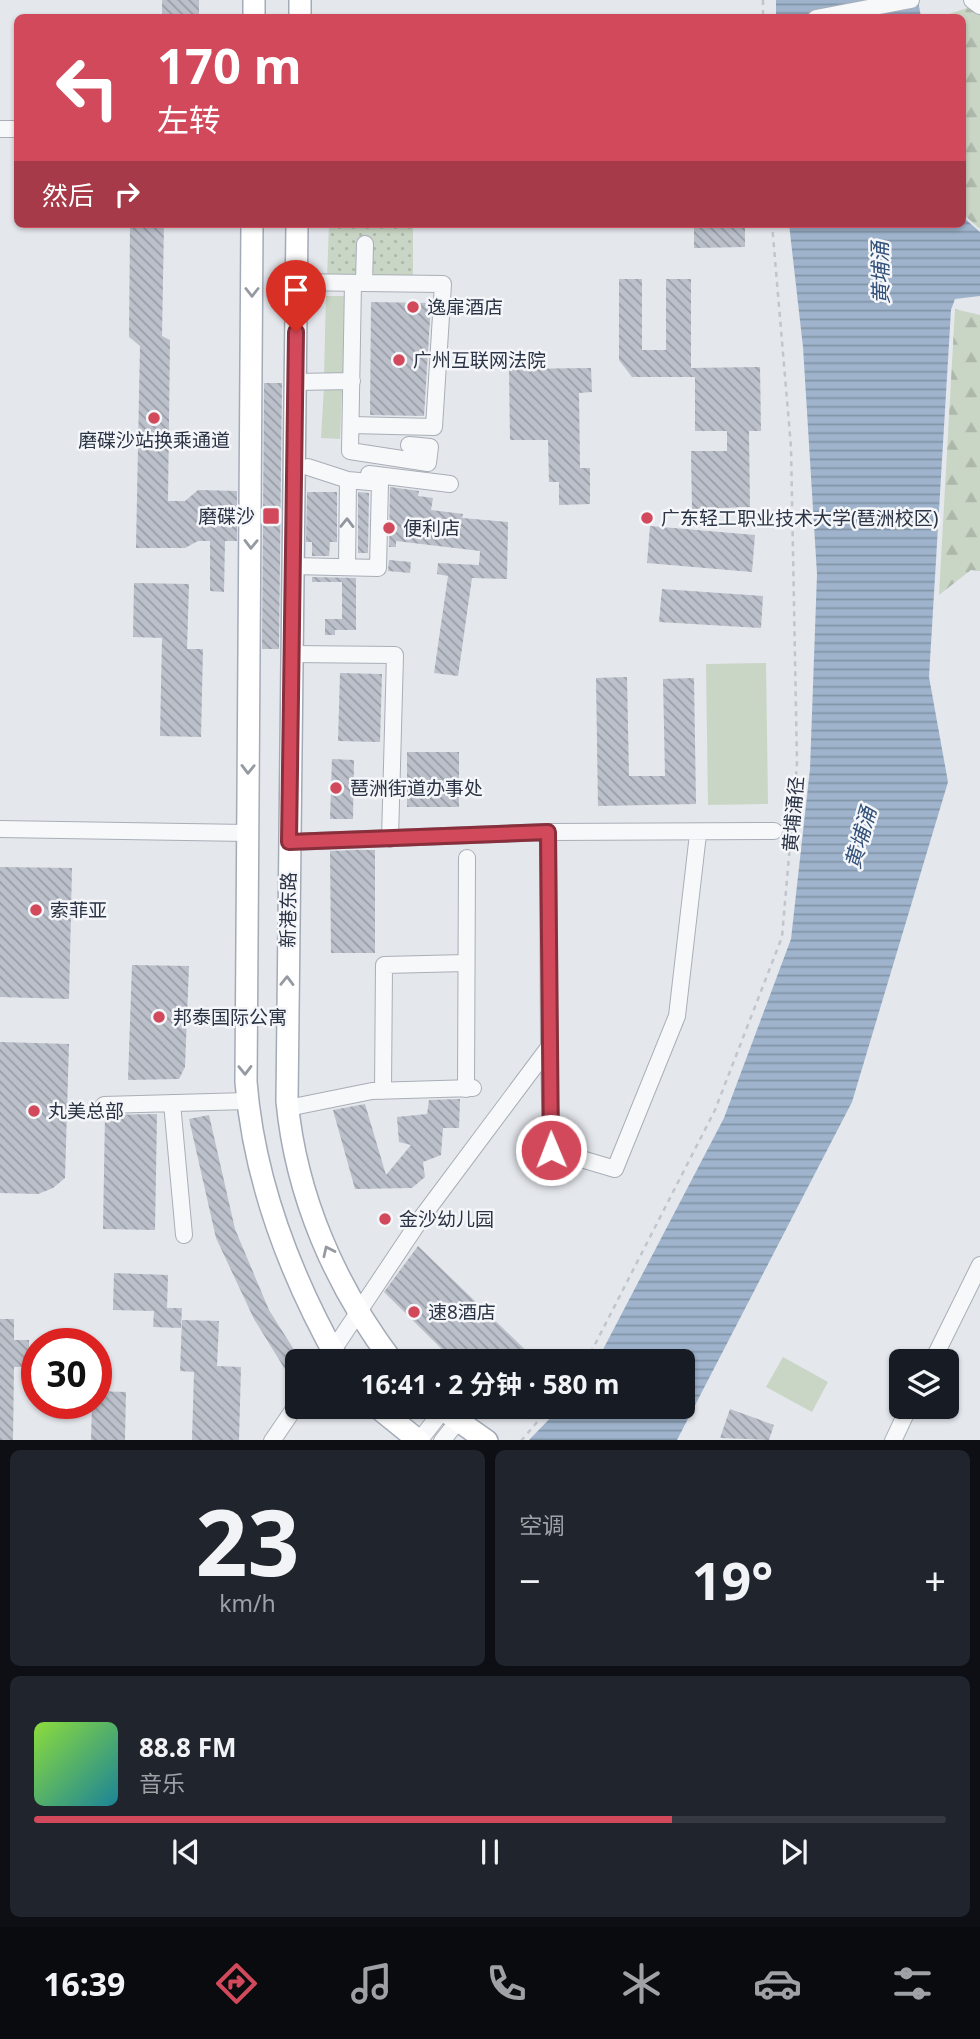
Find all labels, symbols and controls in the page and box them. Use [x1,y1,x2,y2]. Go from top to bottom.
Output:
text: 170 m [157,32,302,98]
icon: left [42,42,133,133]
text: 左转 [157,98,221,141]
icon: right [108,175,146,213]
text: 然后 [42,177,94,213]
water label: 黄埔涌 [865,239,895,305]
pin [266,260,326,332]
icon: arrive [277,271,315,309]
one-way arrow [244,287,260,298]
place label: 逸扉酒店 [427,294,503,320]
marker: 逸扉酒店 [405,299,421,315]
place label: 广州互联网法院 [413,347,546,373]
marker: 广州互联网法院 [391,352,407,368]
marker: 磨碟沙站换乘通道 [146,410,162,426]
place label: 磨碟沙站换乘通道 [78,427,230,453]
place label: 磨碟沙 [198,503,255,529]
place label: 广东轻工职业技术大学(琶洲校区) [661,505,938,531]
marker: 磨碟沙 [261,506,281,526]
marker: 广东轻工职业技术大学(琶洲校区) [639,510,655,526]
place label: 便利店 [403,515,460,541]
one-way arrow [340,518,355,529]
marker: 便利店 [381,520,397,536]
one-way arrow [243,539,259,550]
one-way arrow [240,764,256,775]
place label: 琶洲街道办事处 [350,775,483,801]
street label: 黄埔涌径 [777,775,809,853]
marker: 琶洲街道办事处 [328,780,344,796]
water label: 黄埔涌 [838,802,883,872]
street label: 新港东路 [274,872,302,948]
place label: 索菲亚 [50,897,107,923]
marker: 索菲亚 [28,902,44,918]
one-way arrow [279,976,295,986]
place label: 邦泰国际公寓 [173,1004,287,1030]
marker: 邦泰国际公寓 [151,1009,167,1025]
one-way arrow [238,1065,253,1076]
place label: 丸美总部 [48,1098,124,1124]
marker: 丸美总部 [26,1103,42,1119]
position arrow [514,1113,588,1187]
place label: 金沙幼儿园 [399,1206,494,1232]
marker: 金沙幼儿园 [377,1211,393,1227]
one-way arrow [322,1246,336,1259]
place label: 速8酒店 [428,1299,496,1325]
marker: 速8酒店 [406,1304,422,1320]
speed limit sign: 30 [21,1328,112,1419]
map controls [889,1349,959,1419]
button: layers [889,1349,959,1419]
text: 16:41 · 2 分钟 · 580 m [361,1366,619,1402]
text: 23 [195,1479,300,1603]
text: 空调 [519,1509,565,1541]
text: 19° [692,1544,773,1615]
text: − [519,1554,541,1606]
text: + [924,1554,946,1606]
text: km/h [219,1587,276,1619]
text: 88.8 FM [139,1729,236,1765]
text: 音乐 [139,1767,185,1799]
icon: previous [167,1833,205,1871]
icon: pause [471,1833,509,1871]
icon: next [775,1833,813,1871]
icon: directions [212,1959,261,2008]
icon: music [347,1959,396,2008]
icon: phone [482,1959,531,2008]
icon: climate [617,1959,666,2008]
icon: car [753,1959,802,2008]
icon: filters [888,1959,937,2008]
text: 16:39 [43,1962,125,2005]

